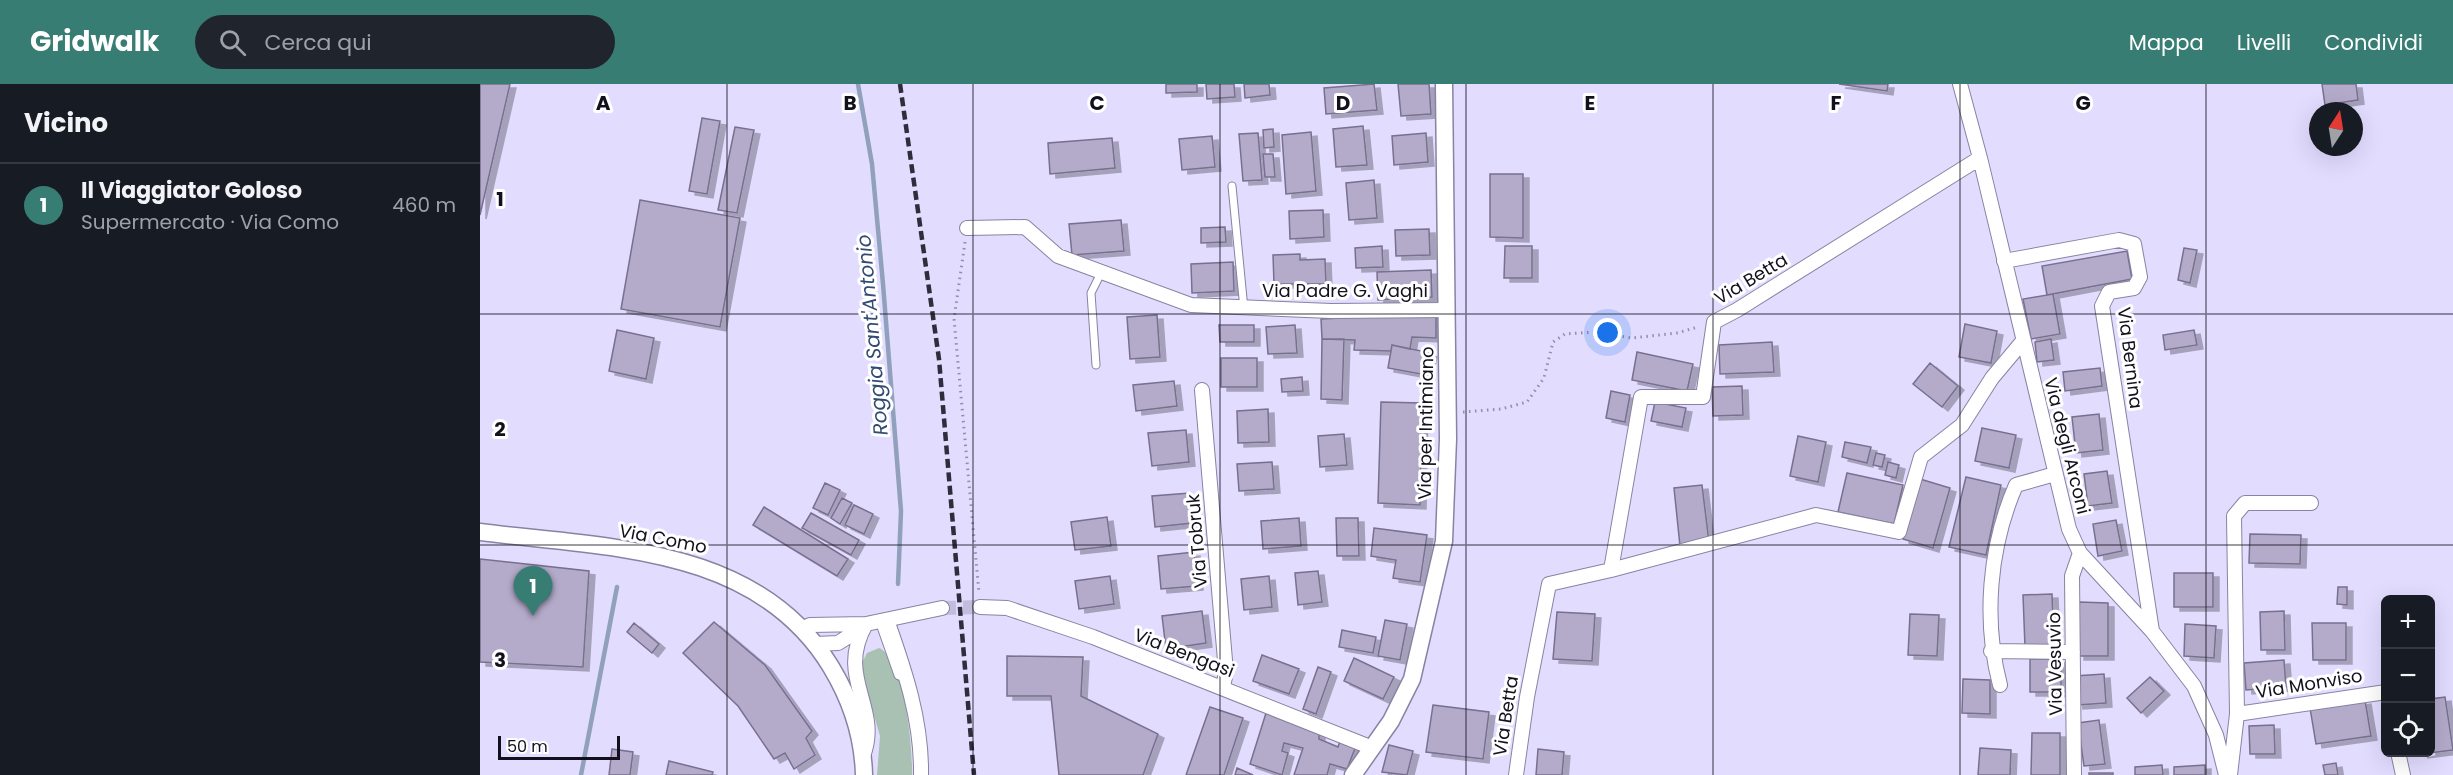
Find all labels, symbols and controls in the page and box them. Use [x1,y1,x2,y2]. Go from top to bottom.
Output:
search box [195,15,615,69]
text: Gridwalk [30,22,159,61]
icon: search [216,26,249,59]
text: Cerca qui [264,27,372,58]
text: Mappa [2129,28,2204,57]
text: Livelli [2237,28,2291,57]
text: Condividi [2324,28,2423,57]
text: A [596,89,611,117]
text: B [843,89,857,117]
text: C [1089,89,1105,117]
text: D [1336,89,1350,117]
text: E [1585,89,1595,117]
text: F [1831,89,1842,117]
text: G [2075,89,2091,117]
north arrow [2309,102,2363,156]
text: Vicino [24,105,108,141]
text: Il Viaggiator Goloso [81,175,302,206]
text: 1 [496,185,504,213]
text: 1 [40,191,47,219]
text: 460 m [392,191,456,219]
text: Supermercato · Via Como [81,208,339,236]
water label: Roggia Sant'Antonio [849,233,895,437]
street label: Via Betta [1710,247,1792,310]
street label: Via Padre G. Vaghi [1262,278,1428,303]
street label: Via Bernina [2112,306,2149,410]
your location [1593,318,1622,347]
street label: Via per Intimiano [1412,346,1439,500]
street label: Via degli Arconi [2038,375,2097,517]
text: 2 [494,415,506,443]
street label: Via Tobruk [1180,492,1213,589]
street label: Via Como [617,518,709,559]
pin: 1 [514,566,552,616]
map controls [2381,595,2435,757]
button: + [2381,595,2435,649]
street label: Via Vesuvio [2041,612,2068,716]
street label: Via Bengasi [1130,622,1238,683]
text: 3 [494,646,506,674]
button: − [2381,649,2435,703]
street label: Via Monviso [2254,663,2364,704]
street label: Via Betta [1487,674,1524,758]
button: locate [2381,703,2435,757]
scale bar [498,733,620,760]
text: 50 m [507,735,548,758]

